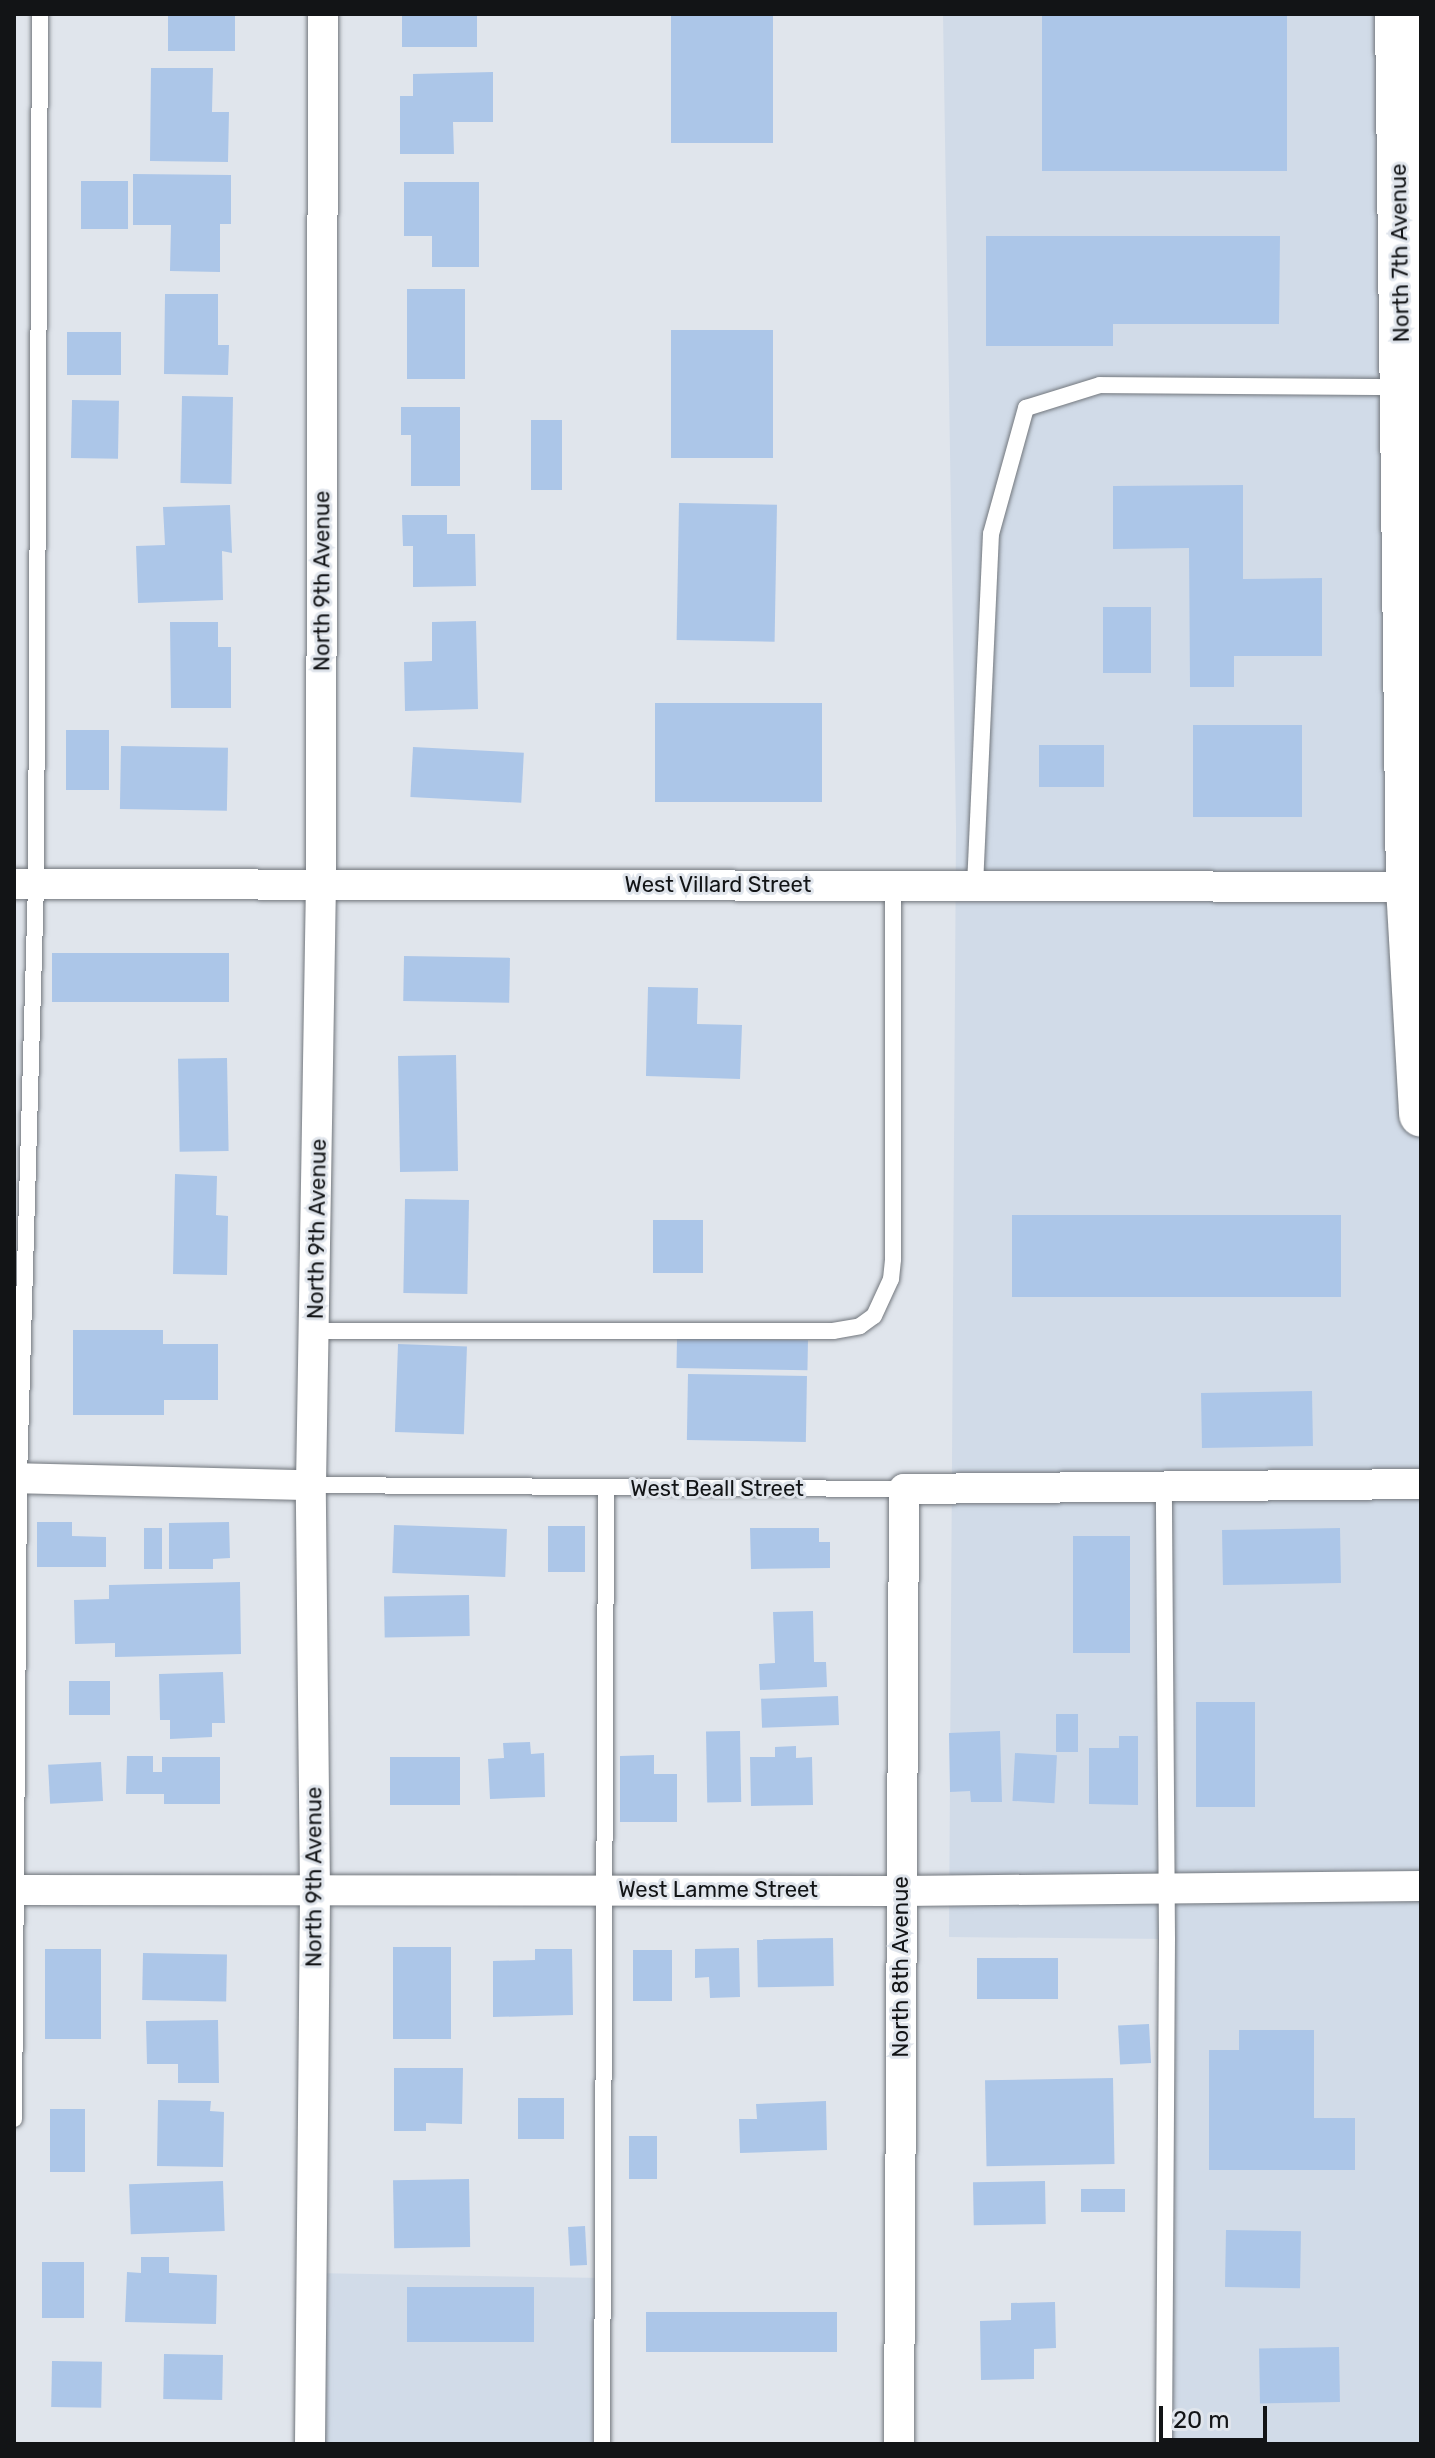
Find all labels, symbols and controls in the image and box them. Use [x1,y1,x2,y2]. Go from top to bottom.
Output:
street label: North 7th Avenue [1385,163,1415,343]
street label: North 9th Avenue [309,490,335,672]
street label: West Villard Street [624,872,812,898]
street label: North 9th Avenue [302,1138,332,1320]
street label: West Beall Street [630,1476,804,1502]
street label: North 9th Avenue [301,1786,327,1968]
street label: North 8th Avenue [888,1876,914,2058]
street label: West Lamme Street [618,1877,818,1903]
scale bar [1163,2390,1271,2440]
text: 20 m [1173,2406,1230,2434]

